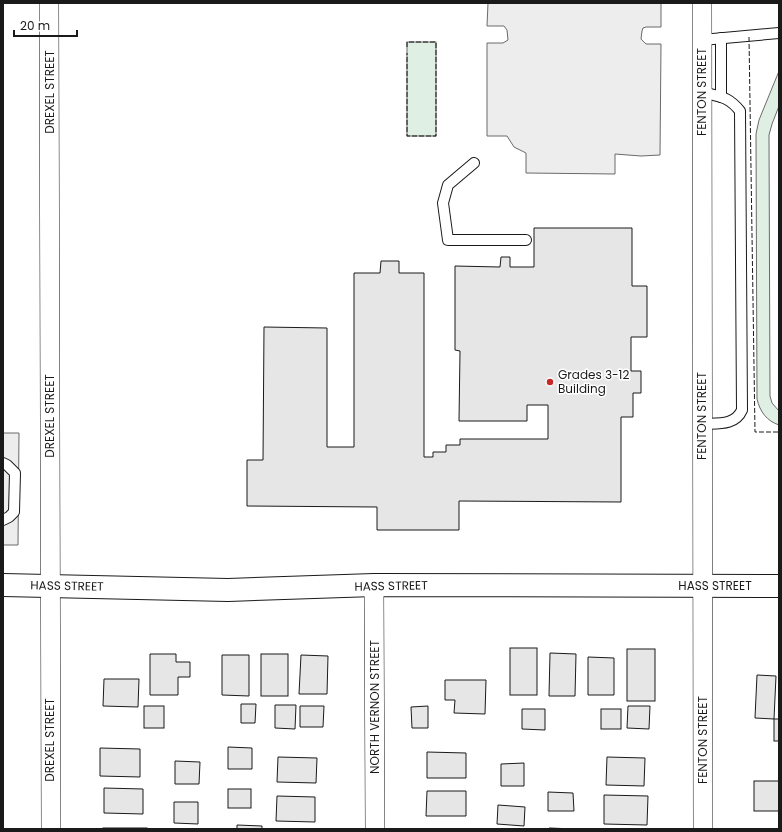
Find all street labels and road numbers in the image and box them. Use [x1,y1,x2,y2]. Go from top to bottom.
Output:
street label: FENTON STREET [693,48,710,136]
street label: DREXEL STREET [41,50,58,134]
street label: FENTON STREET [693,372,710,460]
street label: DREXEL STREET [41,374,58,458]
street label: HASS STREET [30,576,104,595]
street label: HASS STREET [354,576,428,595]
street label: HASS STREET [678,577,752,594]
street label: NORTH VERNON STREET [366,640,383,774]
street label: FENTON STREET [694,696,711,784]
street label: DREXEL STREET [41,698,58,782]

